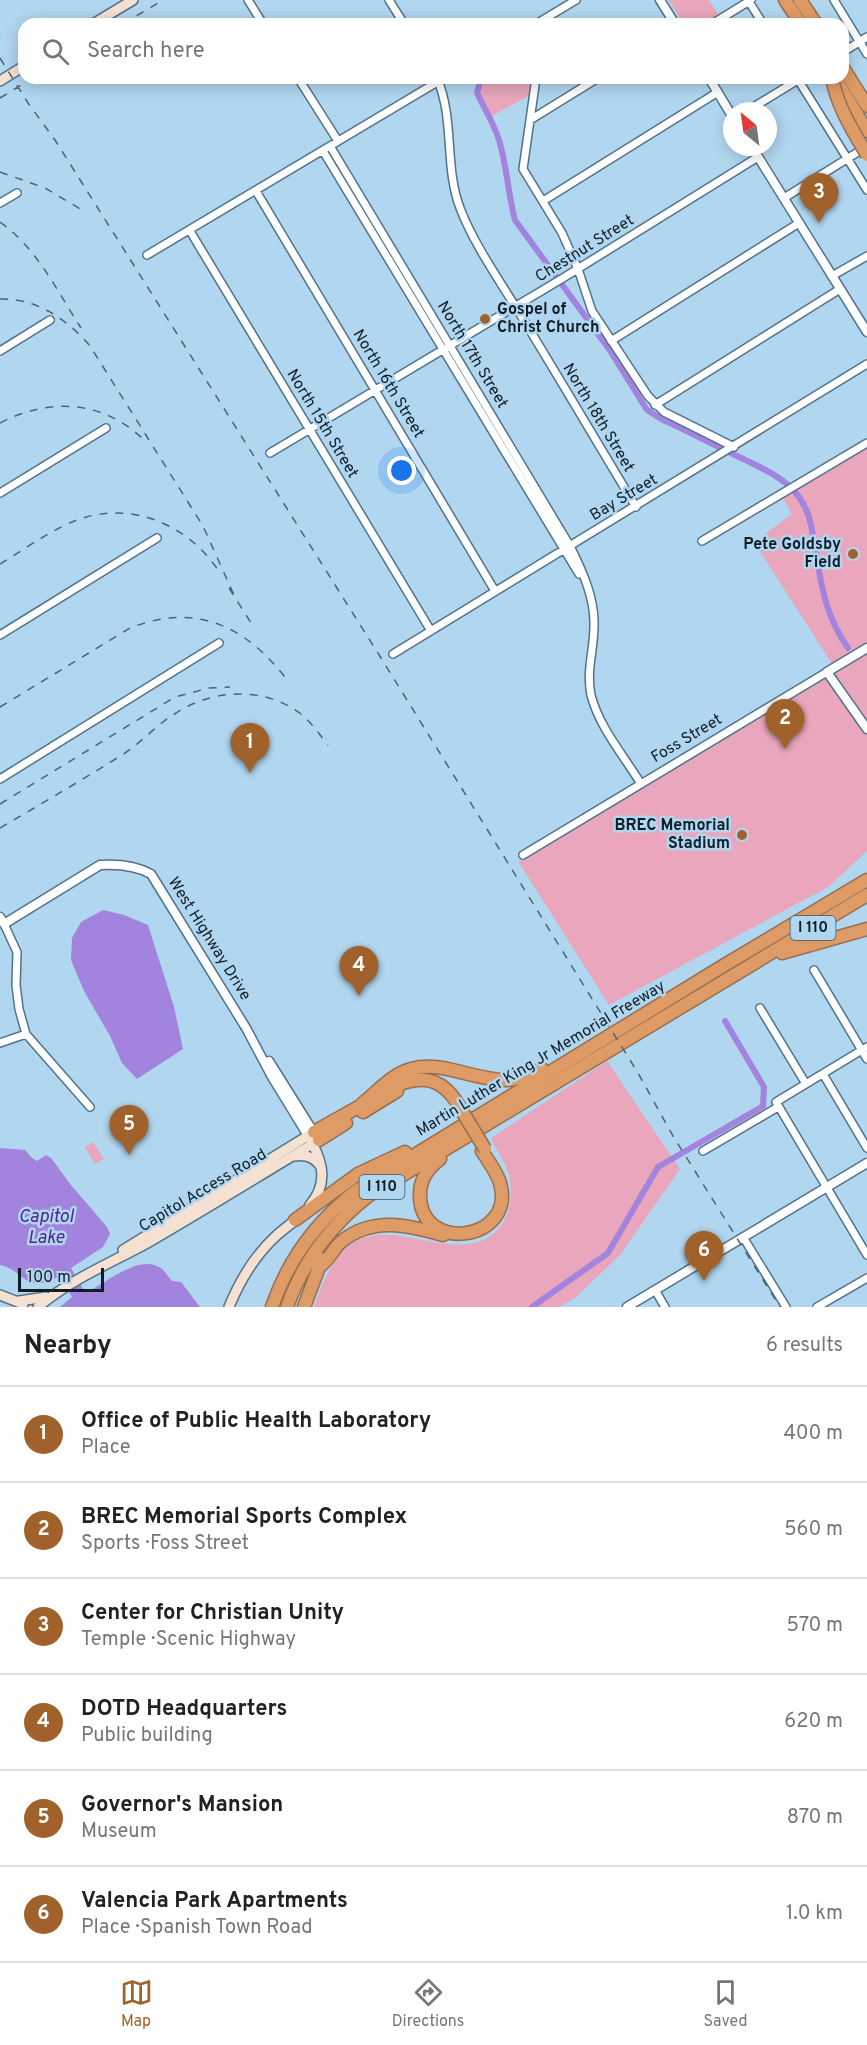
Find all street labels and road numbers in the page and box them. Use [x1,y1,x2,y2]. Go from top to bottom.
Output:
street label: Chestnut Street [532,211,638,287]
street label: North 17th Street [432,298,512,412]
street label: North 16th Street [348,326,428,442]
street label: North 18th Street [558,360,638,476]
street label: North 15th Street [282,366,362,482]
street label: Bay Street [587,470,661,526]
street label: Foss Street [648,710,726,768]
street label: West Highway Drive [163,874,255,1004]
road number: I 110 [790,916,836,940]
street label: Martin Luther King Jr Memorial Freeway [413,977,669,1141]
street label: Capitol Access Road [136,1145,270,1237]
road number: I 110 [360,1175,404,1199]

